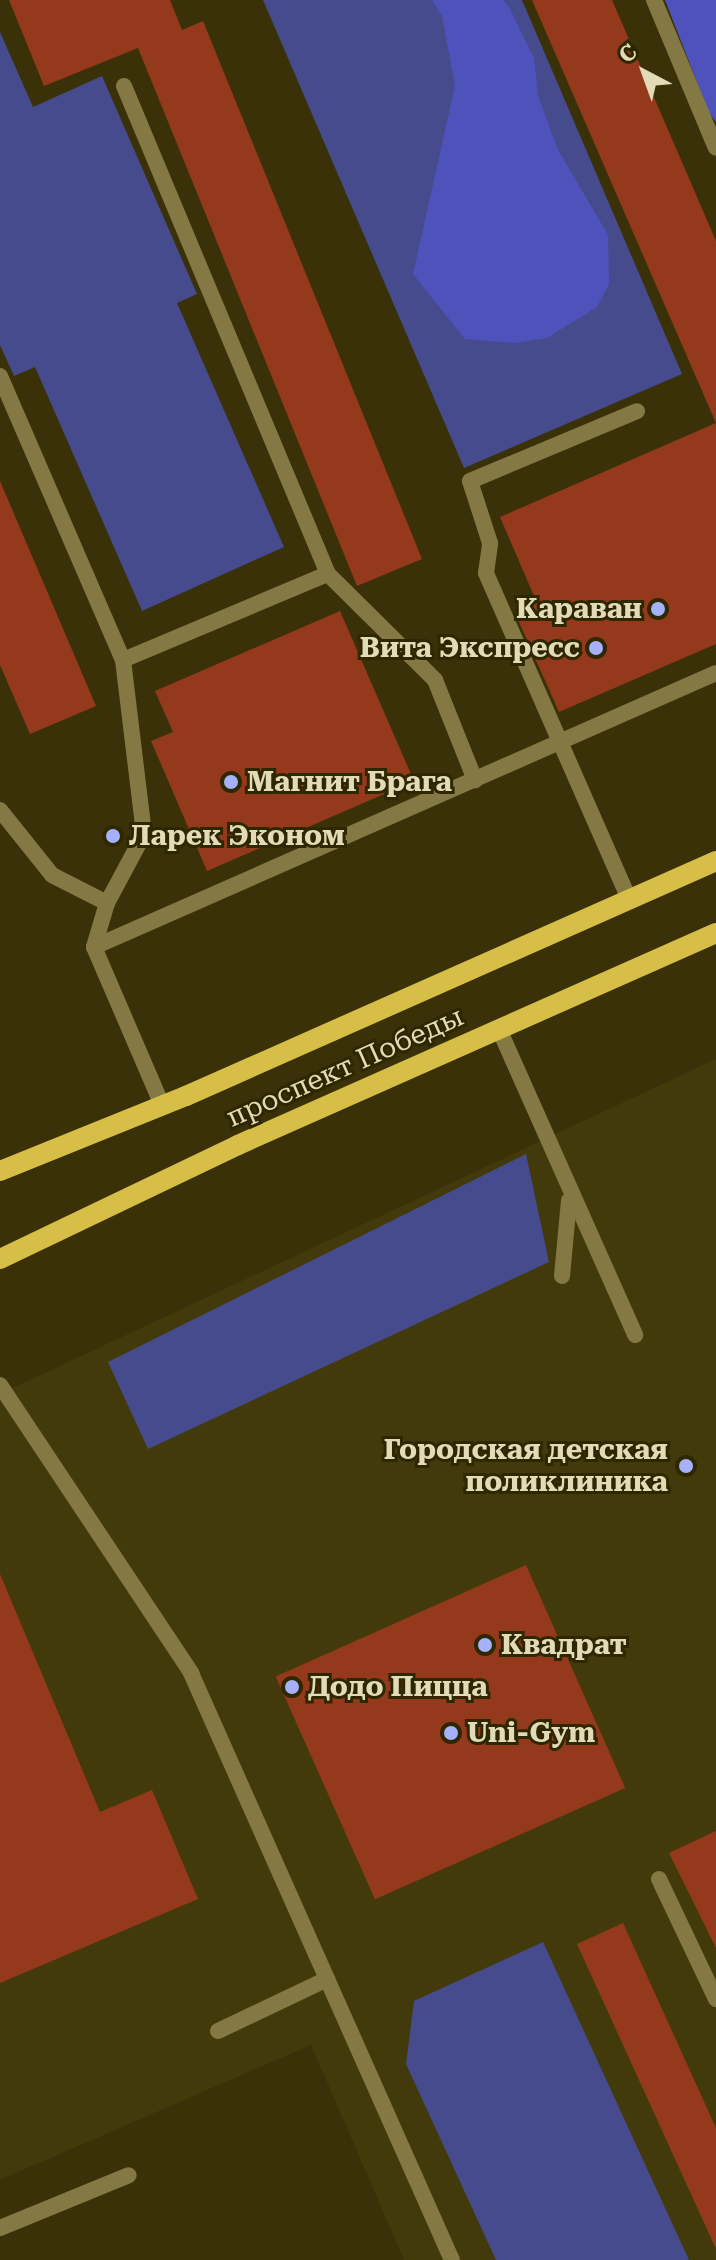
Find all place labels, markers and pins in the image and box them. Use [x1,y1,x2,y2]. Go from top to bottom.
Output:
place label: Караван [516,592,642,626]
marker: Караван [649,600,667,618]
place label: Вита Экспресс [360,631,580,665]
marker: Вита Экспресс [587,639,605,657]
place label: Магнит Брага [247,765,452,799]
marker: Магнит Брага [222,773,240,791]
place label: Ларек Эконом [129,819,345,853]
marker: Ларек Эконом [104,827,122,845]
place label: Городская детская поликлиника [384,1433,668,1499]
marker: Городская детская поликлиника [675,1455,697,1477]
place label: Квадрат [501,1628,627,1662]
marker: Квадрат [476,1636,494,1654]
place label: Додо Пицца [308,1670,488,1704]
marker: Додо Пицца [283,1678,301,1696]
place label: Uni-Gym [467,1716,595,1750]
marker: Uni-Gym [442,1724,460,1742]

